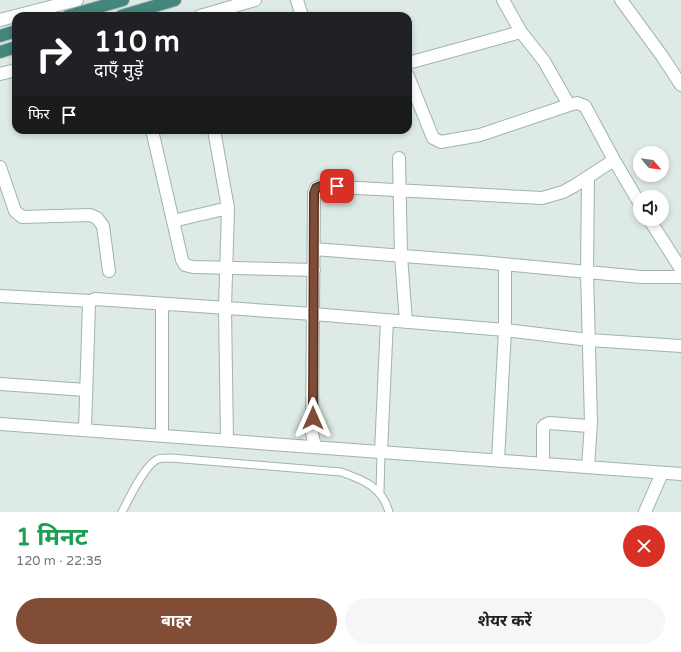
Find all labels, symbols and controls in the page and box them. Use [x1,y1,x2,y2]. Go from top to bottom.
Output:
text: 110 m [94,25,180,59]
icon: right [28,28,80,80]
text: दाएँ मुड़ें [94,59,143,81]
icon: arrive [58,104,80,126]
text: फिर [28,105,50,123]
north arrow [633,146,669,182]
map controls [633,146,669,226]
pin [320,169,354,203]
icon: arrive [326,175,348,197]
button: sound [633,190,669,226]
position arrow [292,397,334,439]
text: 1 मिनट [16,523,88,552]
button: close [623,525,665,567]
text: 120 m · 22:35 [16,553,102,569]
button: बाहर [16,598,337,644]
button: शेयर करें [345,598,665,644]

